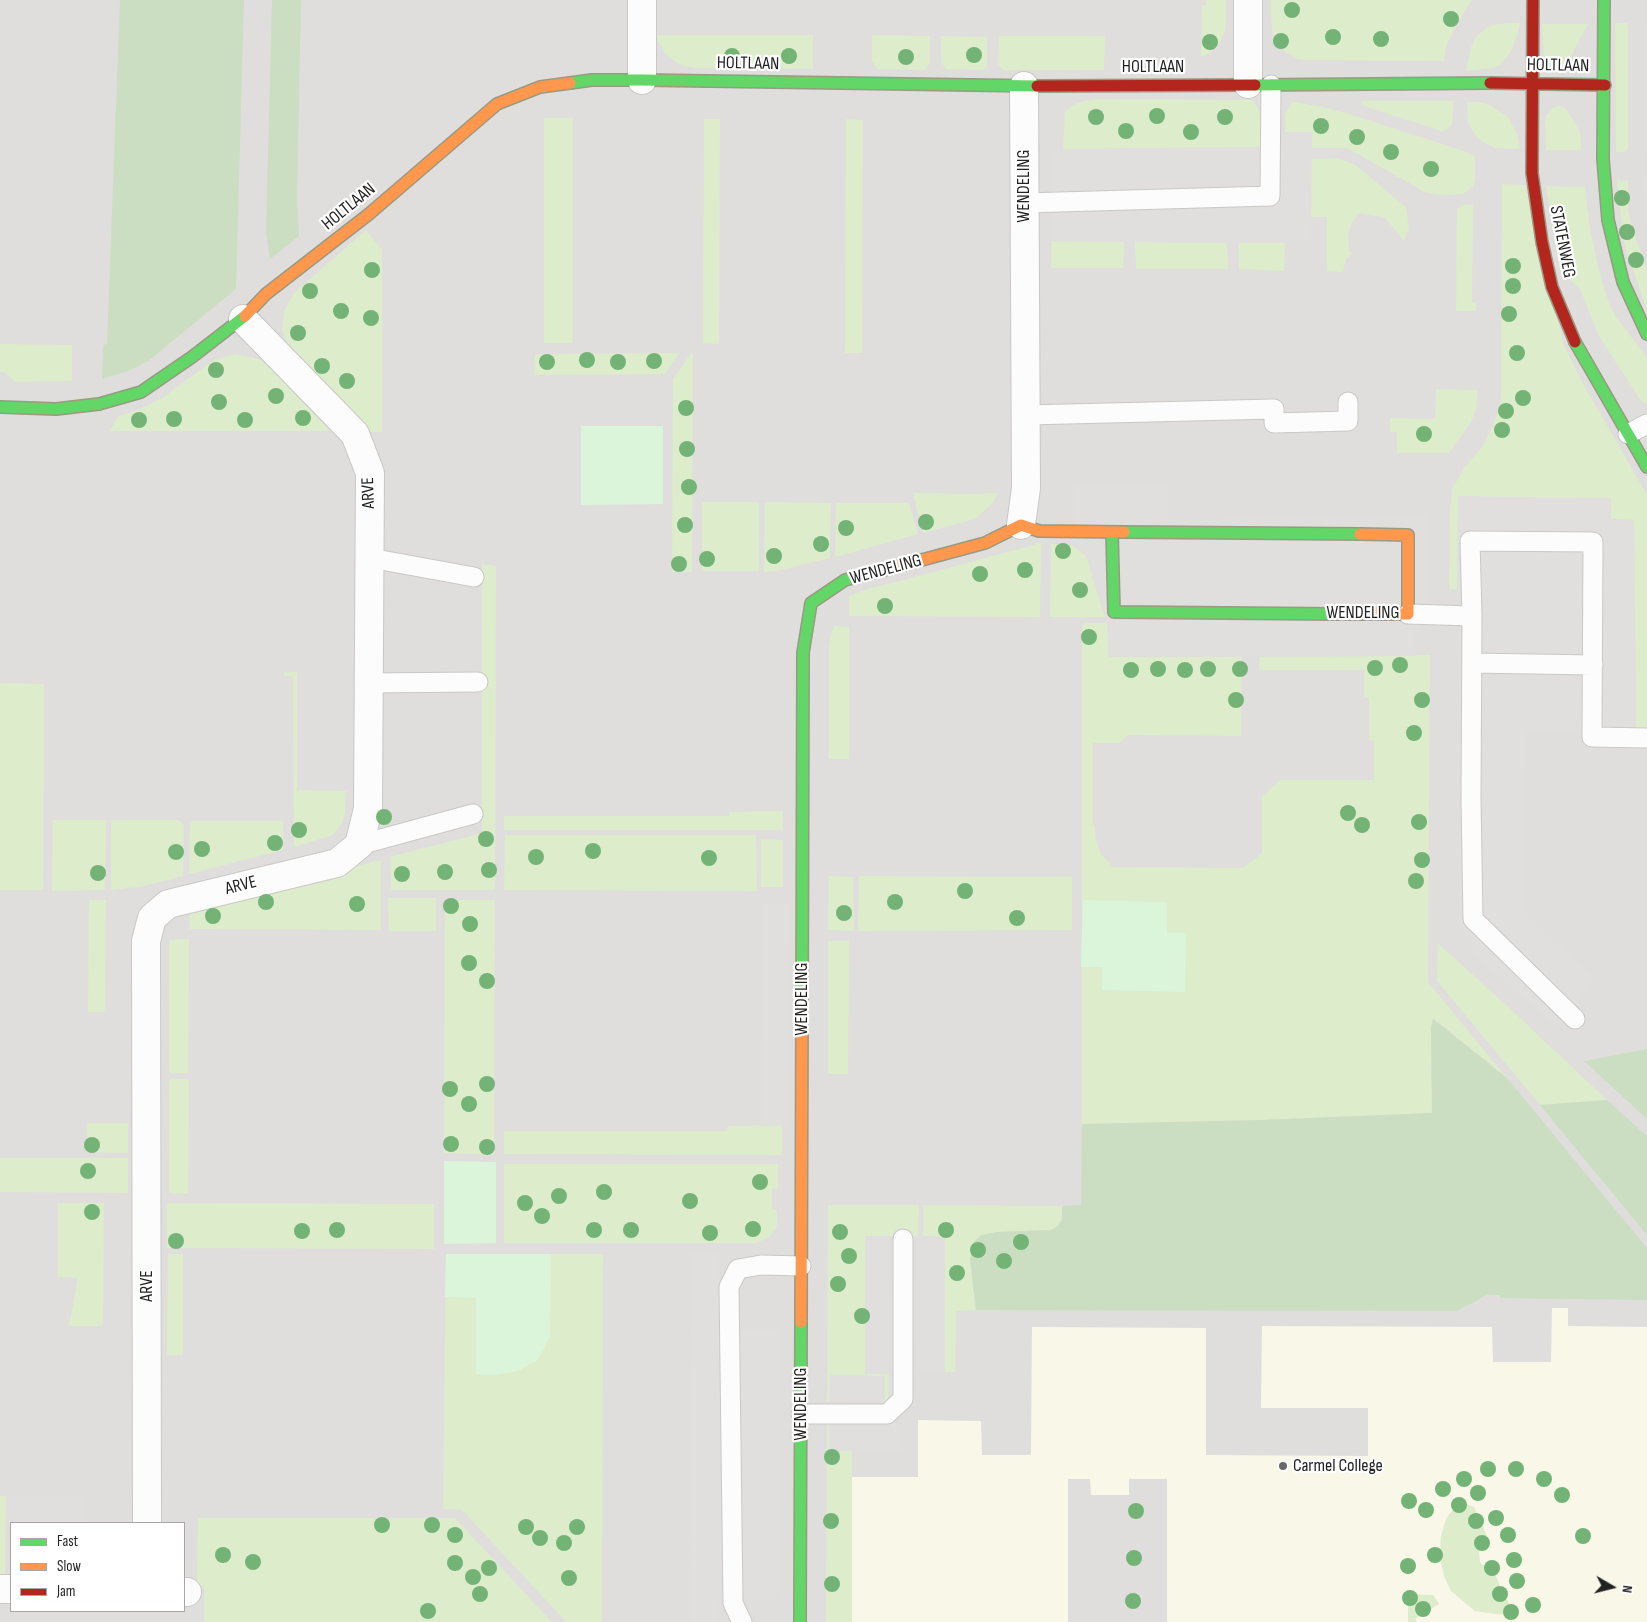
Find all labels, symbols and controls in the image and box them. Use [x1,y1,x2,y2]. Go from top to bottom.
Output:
street label: HOLTLAAN [717,53,779,75]
street label: HOLTLAAN [1527,55,1589,77]
street label: HOLTLAAN [1122,56,1184,78]
street label: WENDELING [1013,149,1035,223]
street label: HOLTLAAN [318,179,380,235]
street label: STATENWEG [1544,204,1580,280]
street label: ARVE [358,477,380,509]
street label: WENDELING [848,550,924,590]
street label: WENDELING [1326,602,1400,624]
street label: ARVE [223,872,259,900]
street label: WENDELING [791,962,813,1036]
street label: ARVE [136,1270,158,1302]
street label: WENDELING [790,1367,812,1441]
place label: Carmel College [1293,1455,1383,1477]
marker: Carmel College [1277,1460,1289,1472]
legend [10,1522,185,1612]
text: Fast [57,1532,78,1551]
text: Slow [57,1557,81,1576]
north arrow [1587,1562,1637,1612]
text: Jam [57,1582,75,1601]
text: N [1618,1584,1636,1594]

